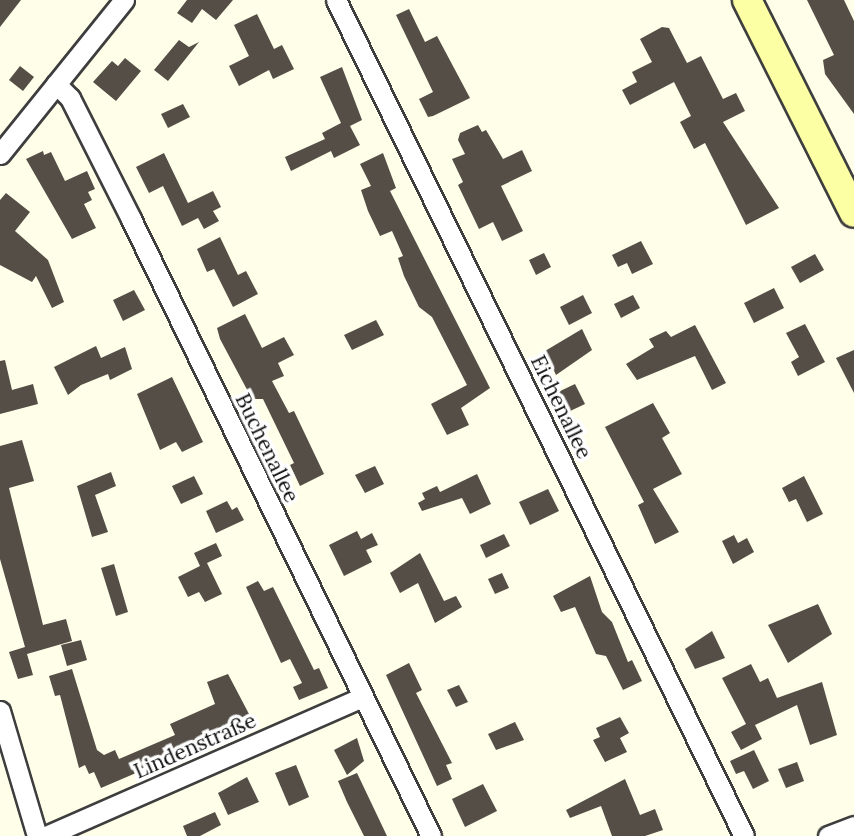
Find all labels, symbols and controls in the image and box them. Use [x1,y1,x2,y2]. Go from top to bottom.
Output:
street label: Eichenallee [525,351,597,463]
street label: Buchenallee [230,389,304,507]
street label: Lindenstraße [130,708,260,784]

